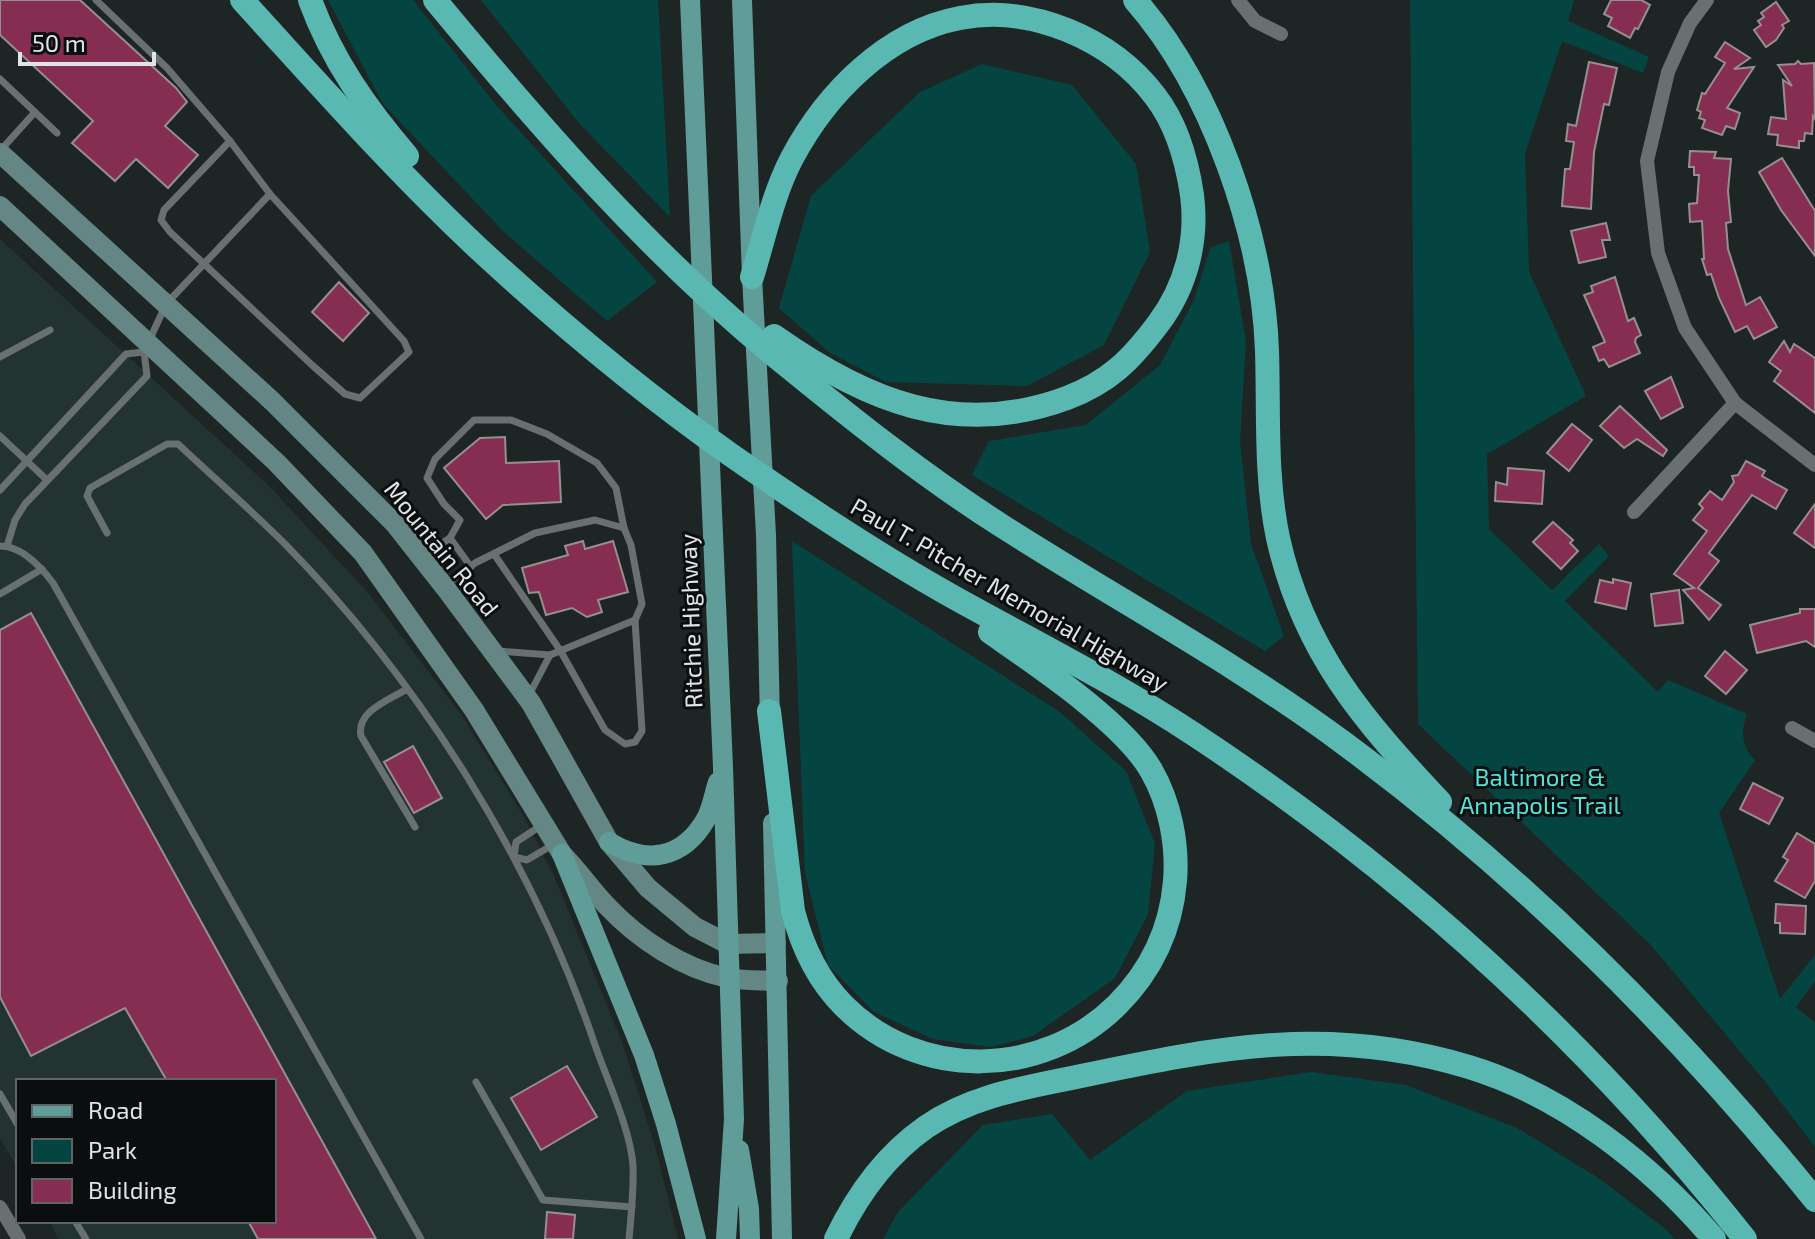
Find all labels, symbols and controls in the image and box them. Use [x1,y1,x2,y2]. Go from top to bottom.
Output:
scale bar [20,16,154,66]
text: 50 m [32,28,86,57]
street label: Mountain Road [379,475,505,621]
street label: Paul T. Pitcher Memorial Highway [846,491,1174,697]
street label: Ritchie Highway [672,533,708,709]
park label: Baltimore & Annapolis Trail [1459,762,1621,819]
legend [16,1079,276,1223]
text: Road [88,1095,143,1124]
text: Park [88,1135,137,1164]
text: Building [88,1175,177,1204]

